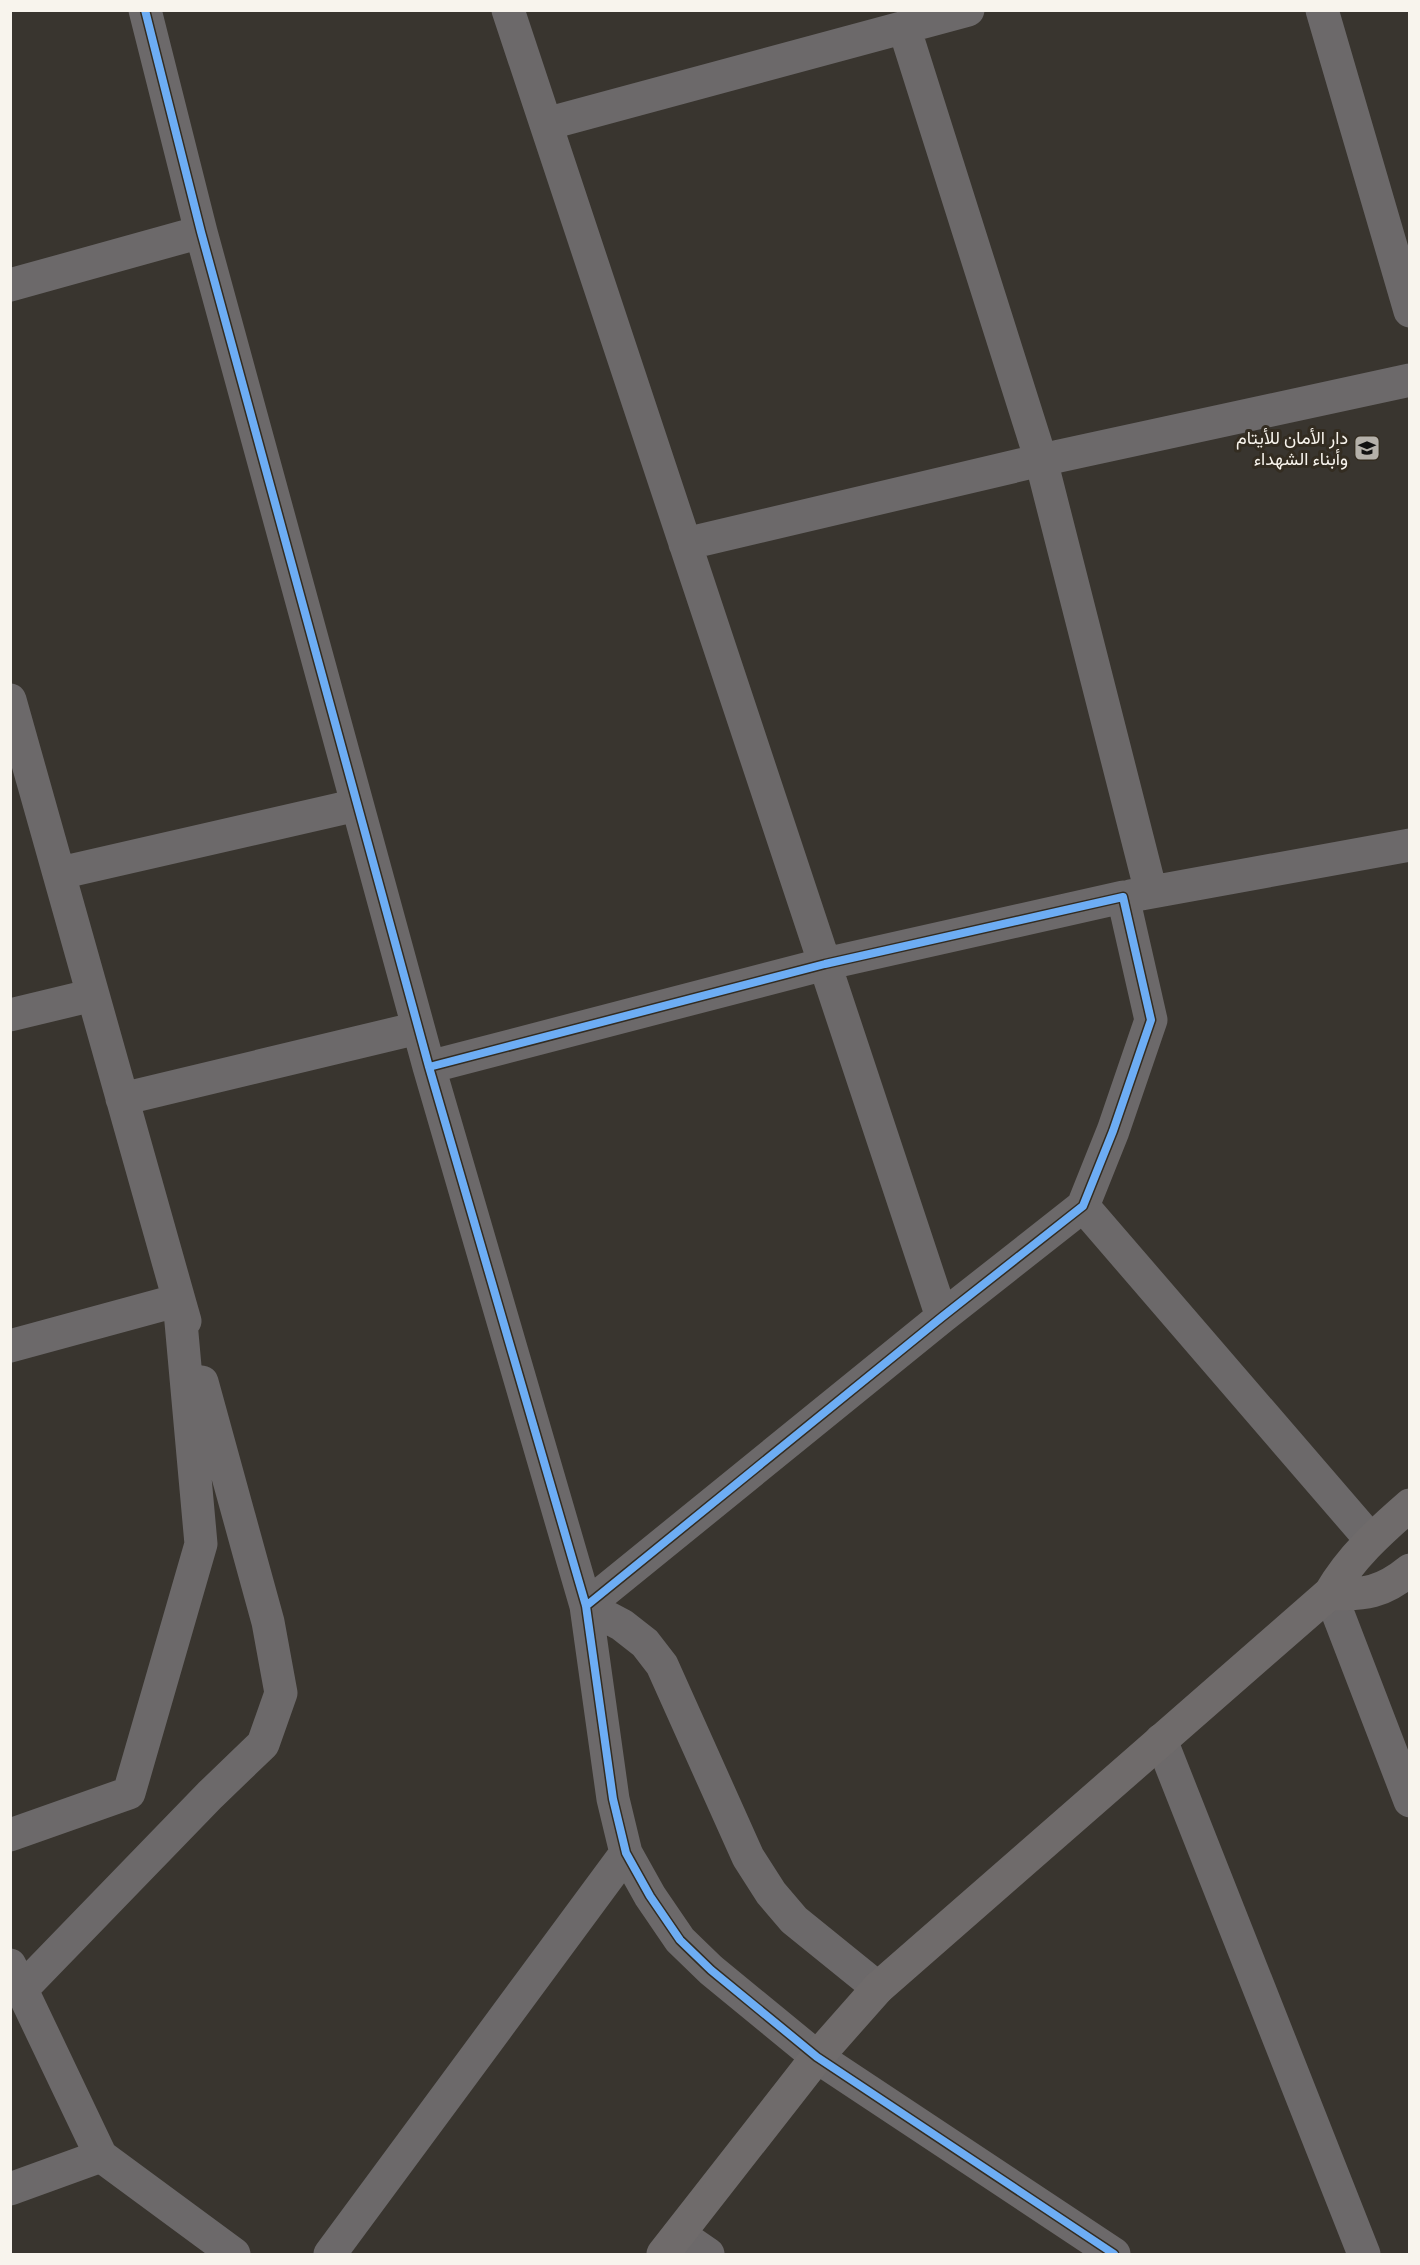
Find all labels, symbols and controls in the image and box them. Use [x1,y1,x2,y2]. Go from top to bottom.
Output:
place label: دار الأمان للأيتام وأبناء الشهداء [1236,427,1348,470]
school or university icon: دار الأمان للأيتام وأبناء الشهداء [1352,433,1382,463]

